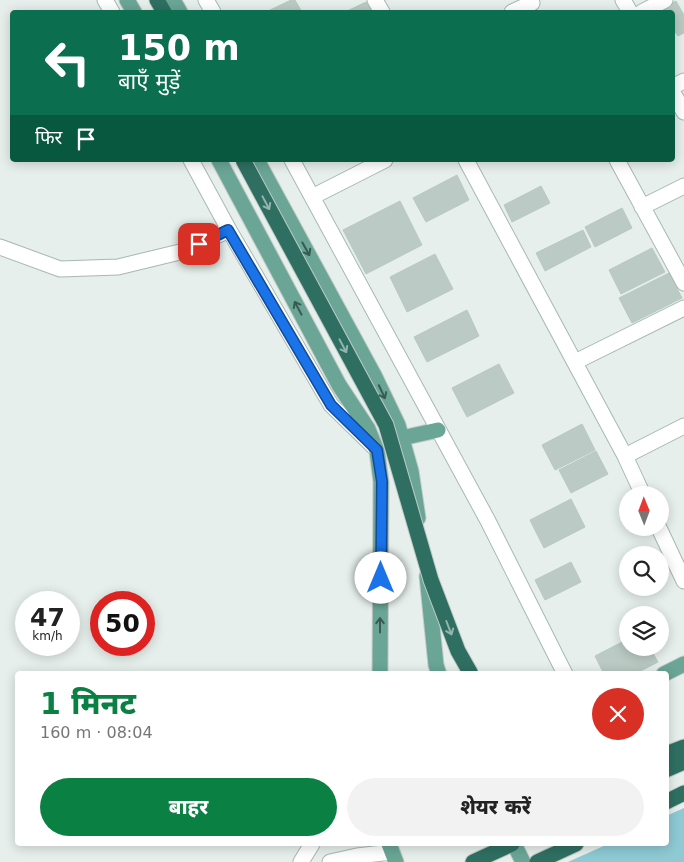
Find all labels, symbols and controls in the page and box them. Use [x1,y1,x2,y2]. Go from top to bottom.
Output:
text: 150 m [118,28,240,68]
icon: left [35,30,100,95]
text: बाएँ मुड़ें [118,69,180,94]
icon: arrive [72,125,100,153]
text: फिर [35,126,62,148]
one-way arrow [262,195,271,210]
pin [178,223,220,265]
icon: arrive [185,230,213,258]
one-way arrow [301,241,311,256]
one-way arrow [293,302,303,316]
one-way arrow [339,338,348,353]
one-way arrow [378,384,388,399]
north arrow [619,486,669,536]
map controls [619,486,669,656]
button: search [619,546,669,596]
position arrow [354,551,406,603]
speed limit sign: 50 [90,591,155,656]
text: 47 [30,603,65,632]
button: layers [619,606,669,656]
one-way arrow [375,617,385,634]
one-way arrow [445,620,454,635]
text: km/h [32,629,63,643]
text: 1 मिनट [40,686,136,721]
button: close [592,688,644,740]
text: 160 m · 08:04 [40,723,153,742]
button: बाहर [40,778,337,836]
button: शेयर करें [347,778,644,836]

